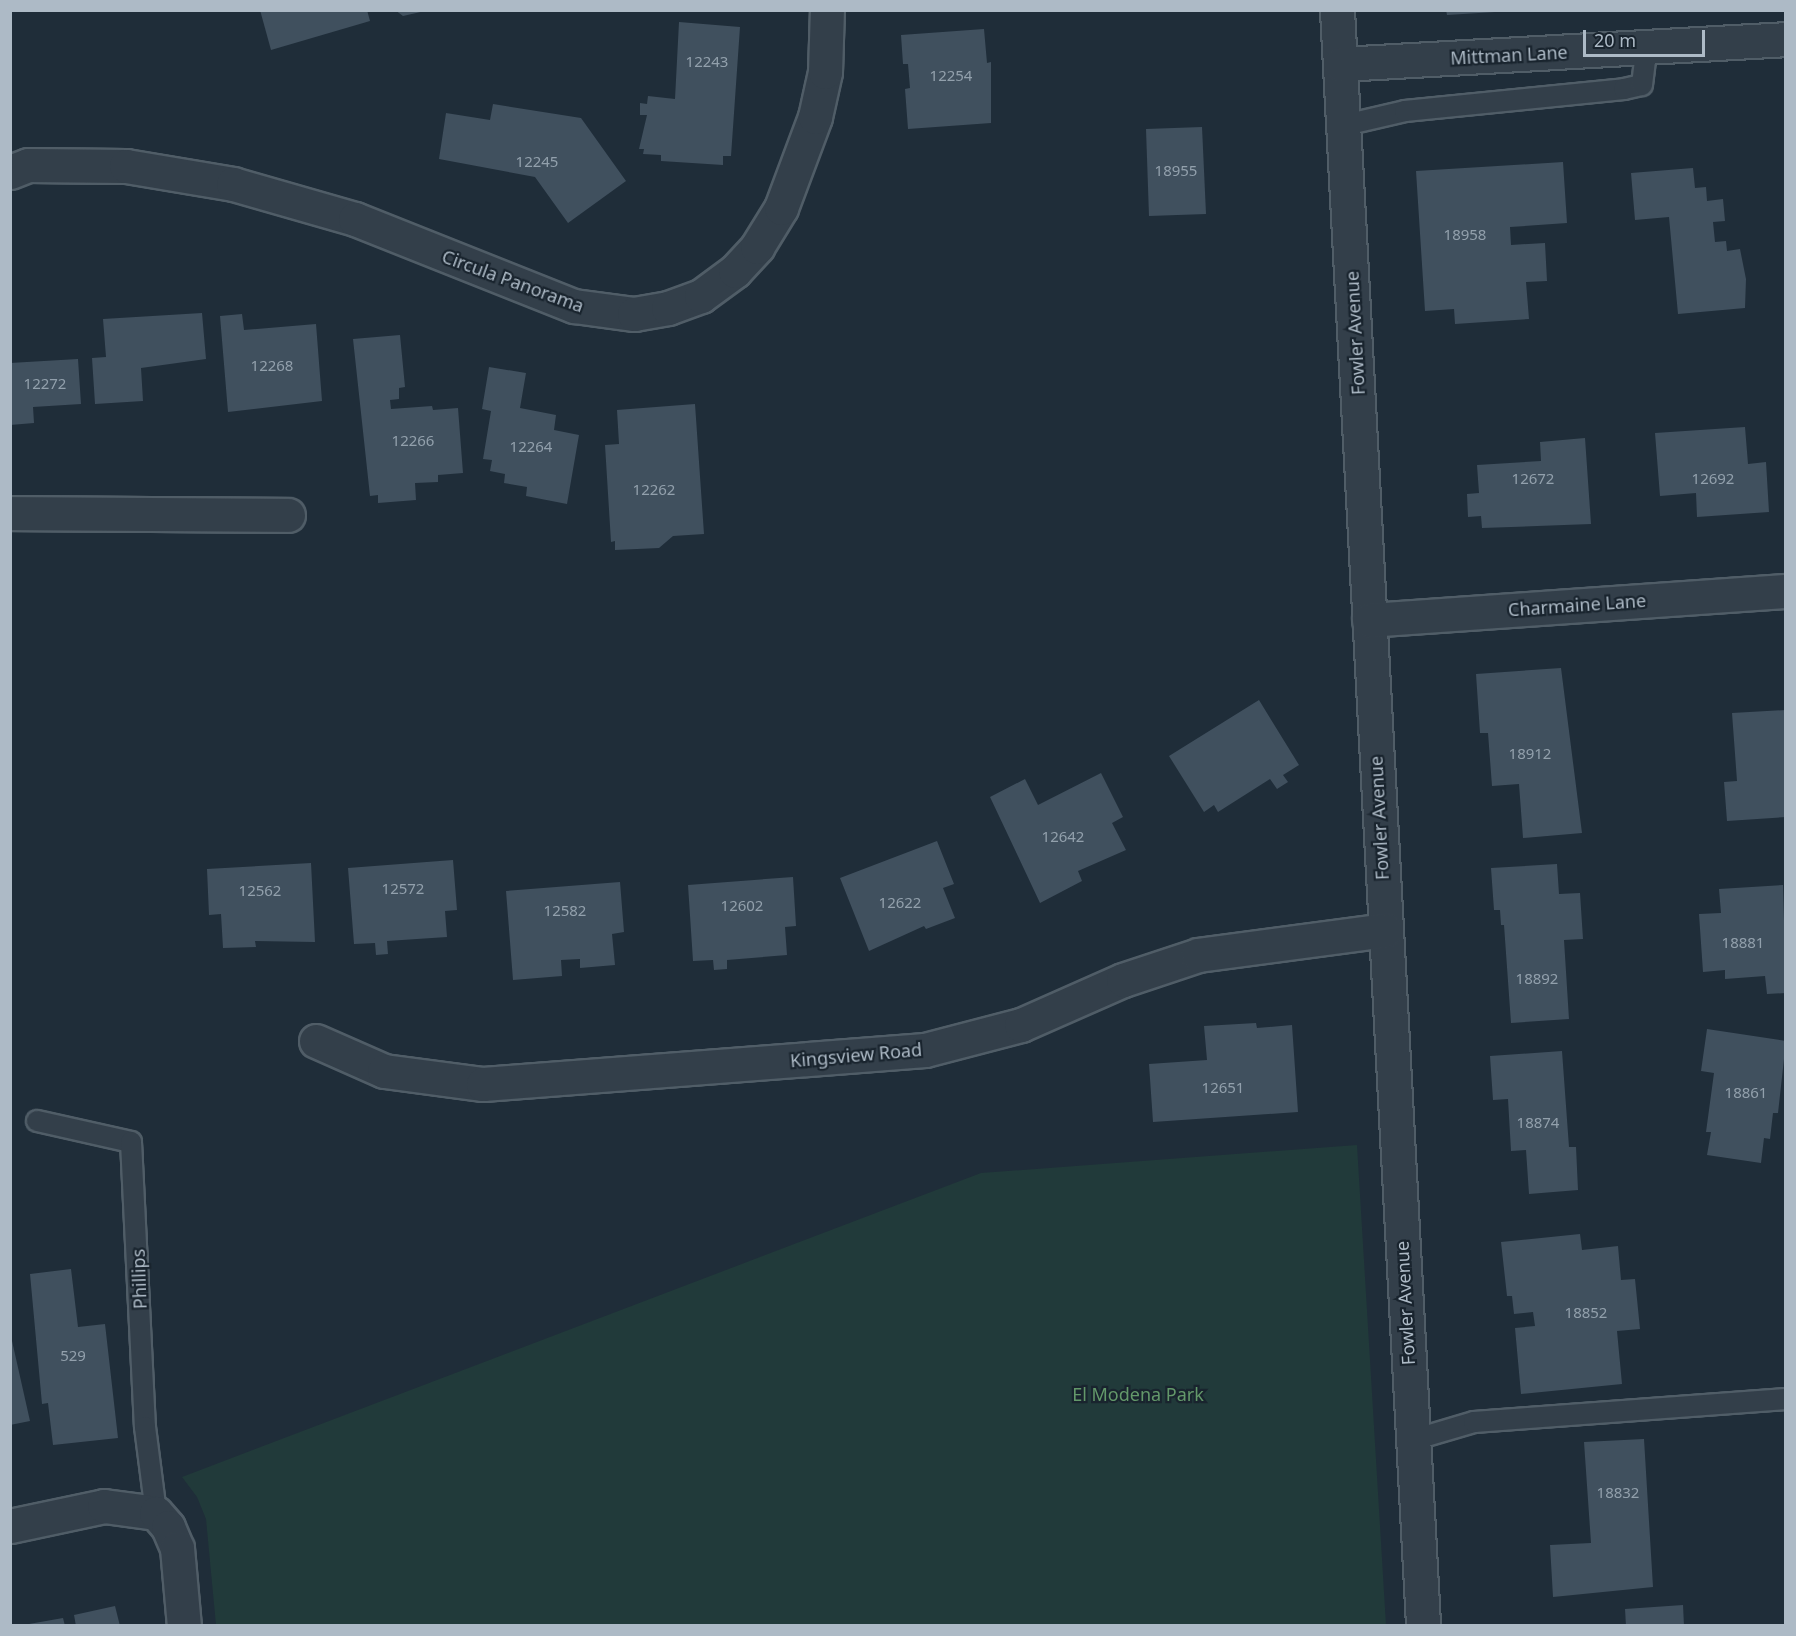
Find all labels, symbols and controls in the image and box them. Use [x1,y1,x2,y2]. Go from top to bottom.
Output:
scale bar [1586,18,1708,56]
text: 20 m [1594,28,1636,52]
street label: Mittman Lane [1450,41,1568,69]
house number: 12243 [686,53,728,71]
house number: 12254 [930,67,972,85]
house number: 12245 [516,153,558,171]
house number: 18955 [1155,162,1197,180]
house number: 18958 [1444,226,1486,244]
street label: Circula Panorama [439,245,587,317]
street label: Fowler Avenue [1341,270,1369,396]
house number: 12268 [251,357,293,375]
house number: 12272 [24,375,66,393]
house number: 12266 [392,432,434,450]
house number: 12264 [510,438,552,456]
house number: 12672 [1512,470,1554,488]
house number: 12692 [1692,470,1734,488]
house number: 12262 [633,481,675,499]
street label: Charmaine Lane [1507,589,1647,621]
house number: 18912 [1509,745,1551,763]
street label: Fowler Avenue [1365,755,1393,881]
house number: 12642 [1042,828,1084,846]
house number: 12572 [382,880,424,898]
house number: 12562 [239,882,281,900]
house number: 12622 [879,894,921,912]
house number: 12602 [721,897,763,915]
house number: 12582 [544,902,586,920]
house number: 18881 [1722,934,1764,952]
house number: 18892 [1516,970,1558,988]
street label: Kingsview Road [789,1038,923,1072]
house number: 12651 [1202,1079,1244,1097]
house number: 18861 [1725,1084,1767,1102]
house number: 18874 [1517,1114,1559,1132]
street label: Fowler Avenue [1391,1240,1419,1366]
street label: Phillips [127,1249,151,1309]
house number: 18852 [1565,1304,1607,1322]
house number: 529 [60,1347,86,1365]
park label: El Modena Park [1072,1383,1204,1405]
house number: 18832 [1597,1484,1639,1502]

